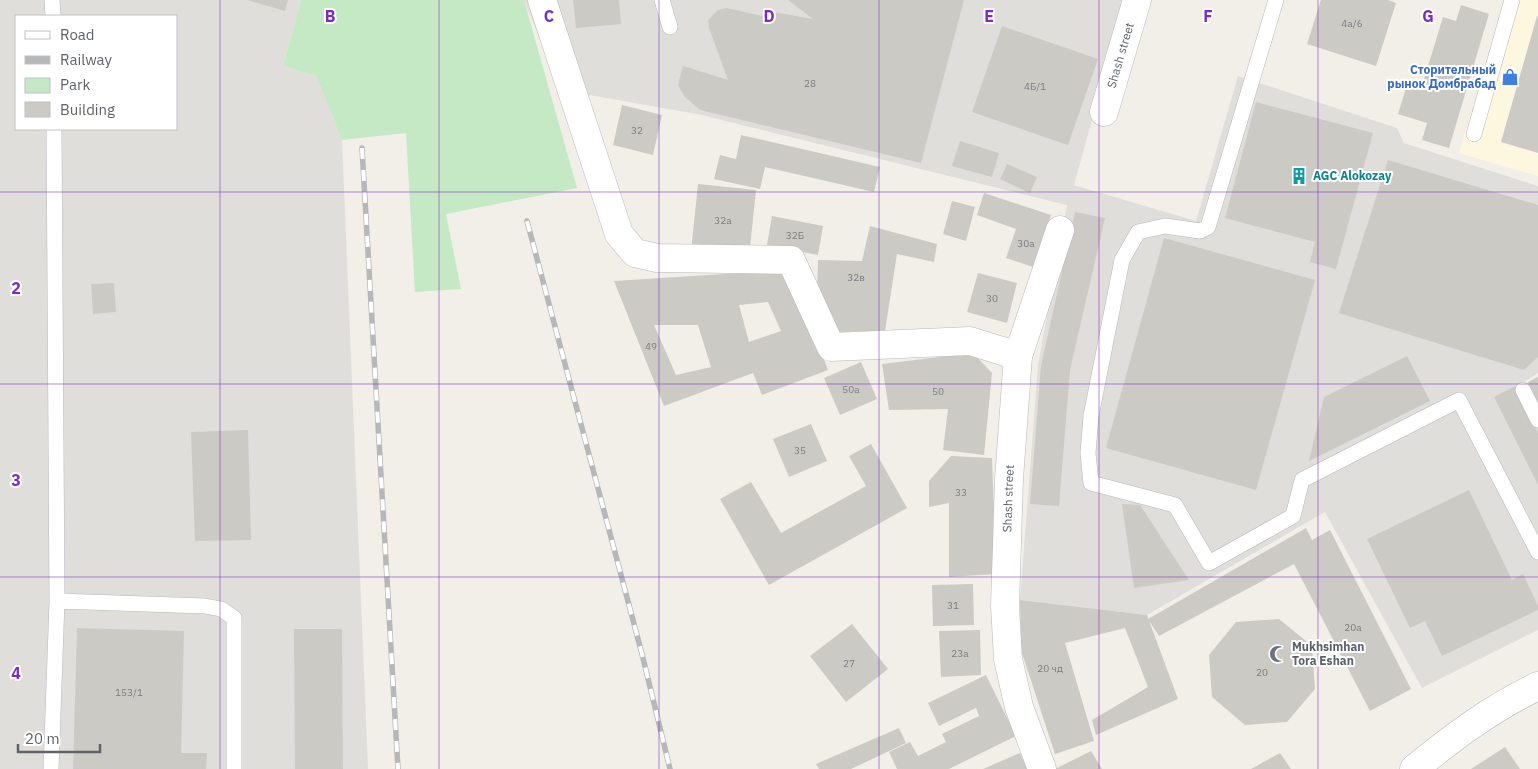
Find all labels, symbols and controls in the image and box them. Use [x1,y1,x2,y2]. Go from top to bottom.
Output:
text: B [325,6,336,26]
text: C [544,6,554,26]
text: D [763,6,775,26]
text: E [984,6,994,26]
text: F [1203,6,1213,26]
text: G [1422,6,1434,26]
legend [15,15,178,130]
house number: 4a/6 [1341,17,1363,30]
street label: Shash street [1103,21,1137,90]
text: Road [60,25,95,44]
text: Railway [60,50,113,69]
place label: Сторительный рынок Домбрабад [1387,62,1496,91]
shop icon: Сторительный рынок Домбрабад [1500,67,1520,87]
text: Park [60,75,90,94]
house number: 28 [804,77,816,90]
house number: 4Б/1 [1024,80,1046,93]
text: Building [60,100,115,119]
house number: 32 [631,124,643,137]
building icon: AGC Alokozay [1289,166,1309,186]
place label: AGC Alokozay [1313,168,1392,183]
house number: 32а [714,214,732,227]
house number: 32Б [786,229,804,242]
house number: 30а [1017,237,1035,250]
house number: 32в [847,271,865,284]
text: 2 [11,278,21,298]
house number: 30 [986,292,998,305]
house number: 49 [645,340,657,353]
house number: 50а [842,383,860,396]
house number: 50 [932,385,944,398]
house number: 35 [794,444,806,457]
street label: Shash street [999,464,1017,532]
text: 3 [11,470,21,490]
house number: 33 [955,486,967,499]
house number: 31 [947,599,959,612]
house number: 20a [1344,621,1362,634]
place label: Mukhsimhan Tora Eshan [1292,639,1364,668]
mosque icon: Mukhsimhan Tora Eshan [1268,644,1288,664]
house number: 23а [951,647,969,660]
house number: 27 [843,657,855,670]
house number: 20 чд [1037,662,1063,675]
text: 4 [11,663,21,683]
house number: 20 [1256,666,1268,679]
house number: 153/1 [115,686,143,699]
scale bar [18,722,100,754]
text: 20 m [25,729,60,748]

